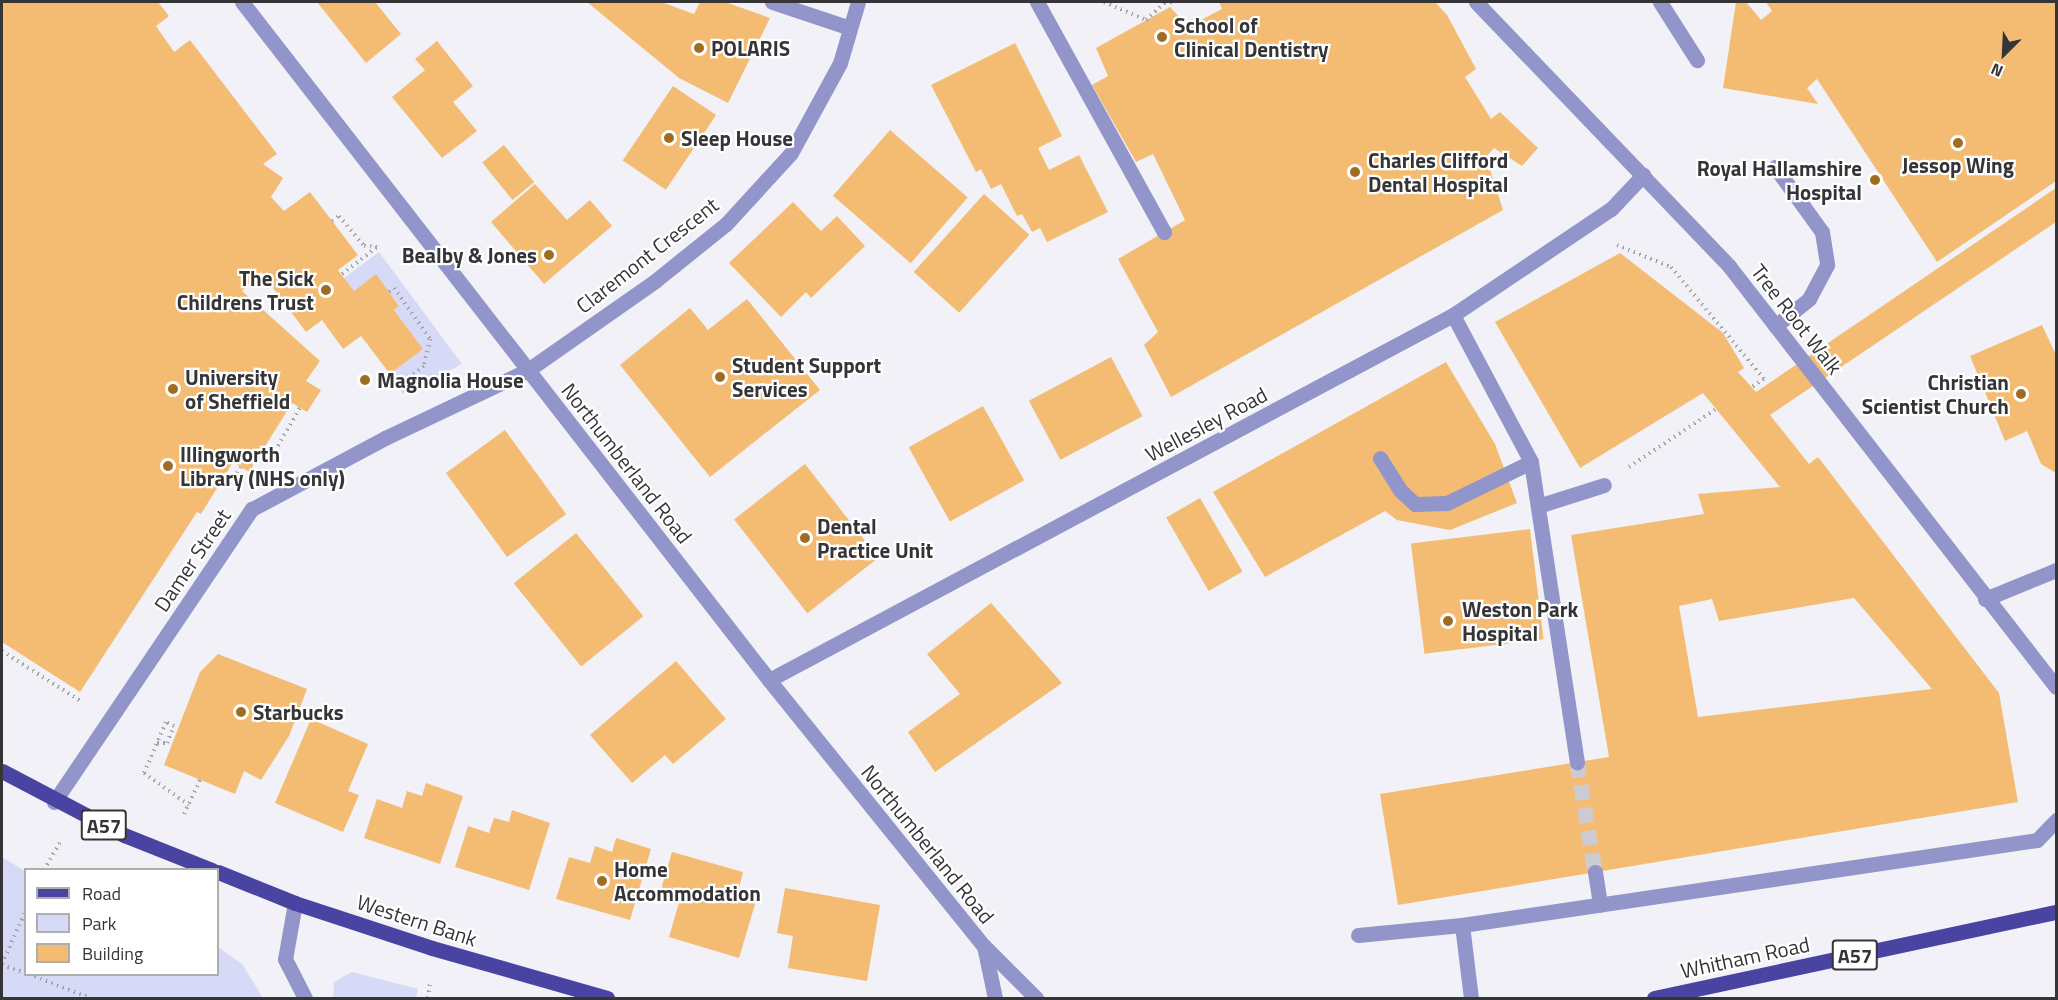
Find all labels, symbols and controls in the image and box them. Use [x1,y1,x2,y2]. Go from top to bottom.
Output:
place label: School of Clinical Dentistry [1174,12,1329,62]
north arrow [1974,24,2034,84]
marker: School of Clinical Dentistry [1155,30,1169,44]
place label: POLARIS [711,35,790,61]
marker: POLARIS [692,41,706,55]
text: N [1987,57,2007,84]
place label: Sleep House [681,125,793,151]
marker: Sleep House [662,131,676,145]
marker: Jessop Wing [1951,136,1965,150]
place label: Charles Clifford Dental Hospital [1368,147,1508,197]
place label: Jessop Wing [1902,152,2014,178]
place label: Royal Hallamshire Hospital [1697,155,1862,205]
marker: Charles Clifford Dental Hospital [1346,163,1364,181]
marker: Royal Hallamshire Hospital [1866,171,1884,189]
street label: Claremont Crescent [571,192,723,318]
place label: Bealby & Jones [402,242,537,268]
marker: Bealby & Jones [542,248,556,262]
street label: Tree Root Walk [1746,259,1848,379]
place label: The Sick Childrens Trust [177,265,314,315]
marker: The Sick Childrens Trust [319,283,333,297]
place label: Student Support Services [732,352,881,402]
place label: University of Sheffield [185,364,290,414]
place label: Magnolia House [377,367,524,393]
place label: Christian Scientist Church [1862,369,2009,419]
marker: Student Support Services [713,370,727,384]
marker: Magnolia House [358,373,372,387]
street label: Northumberland Road [557,378,697,548]
street label: Wellesley Road [1141,381,1271,467]
marker: University of Sheffield [166,382,180,396]
marker: Christian Scientist Church [2014,387,2028,401]
place label: Illingworth Library (NHS only) [180,441,345,491]
marker: Illingworth Library (NHS only) [161,459,175,473]
street label: Damer Street [148,504,236,616]
place label: Dental Practice Unit [817,513,933,563]
marker: Dental Practice Unit [798,531,812,545]
place label: Weston Park Hospital [1462,596,1578,646]
marker: Weston Park Hospital [1439,612,1457,630]
place label: Starbucks [253,699,344,725]
marker: Starbucks [234,705,248,719]
street label: Northumberland Road [856,760,1000,928]
road number: A57 [80,808,128,842]
place label: Home Accommodation [614,856,761,906]
legend [24,868,219,976]
marker: Home Accommodation [595,874,609,888]
text: Road [82,880,121,907]
street label: Western Bank [354,889,480,951]
text: Park [82,910,116,937]
street label: Whitham Road [1678,931,1812,983]
road number: A57 [1831,938,1879,972]
text: Building [82,940,143,967]

